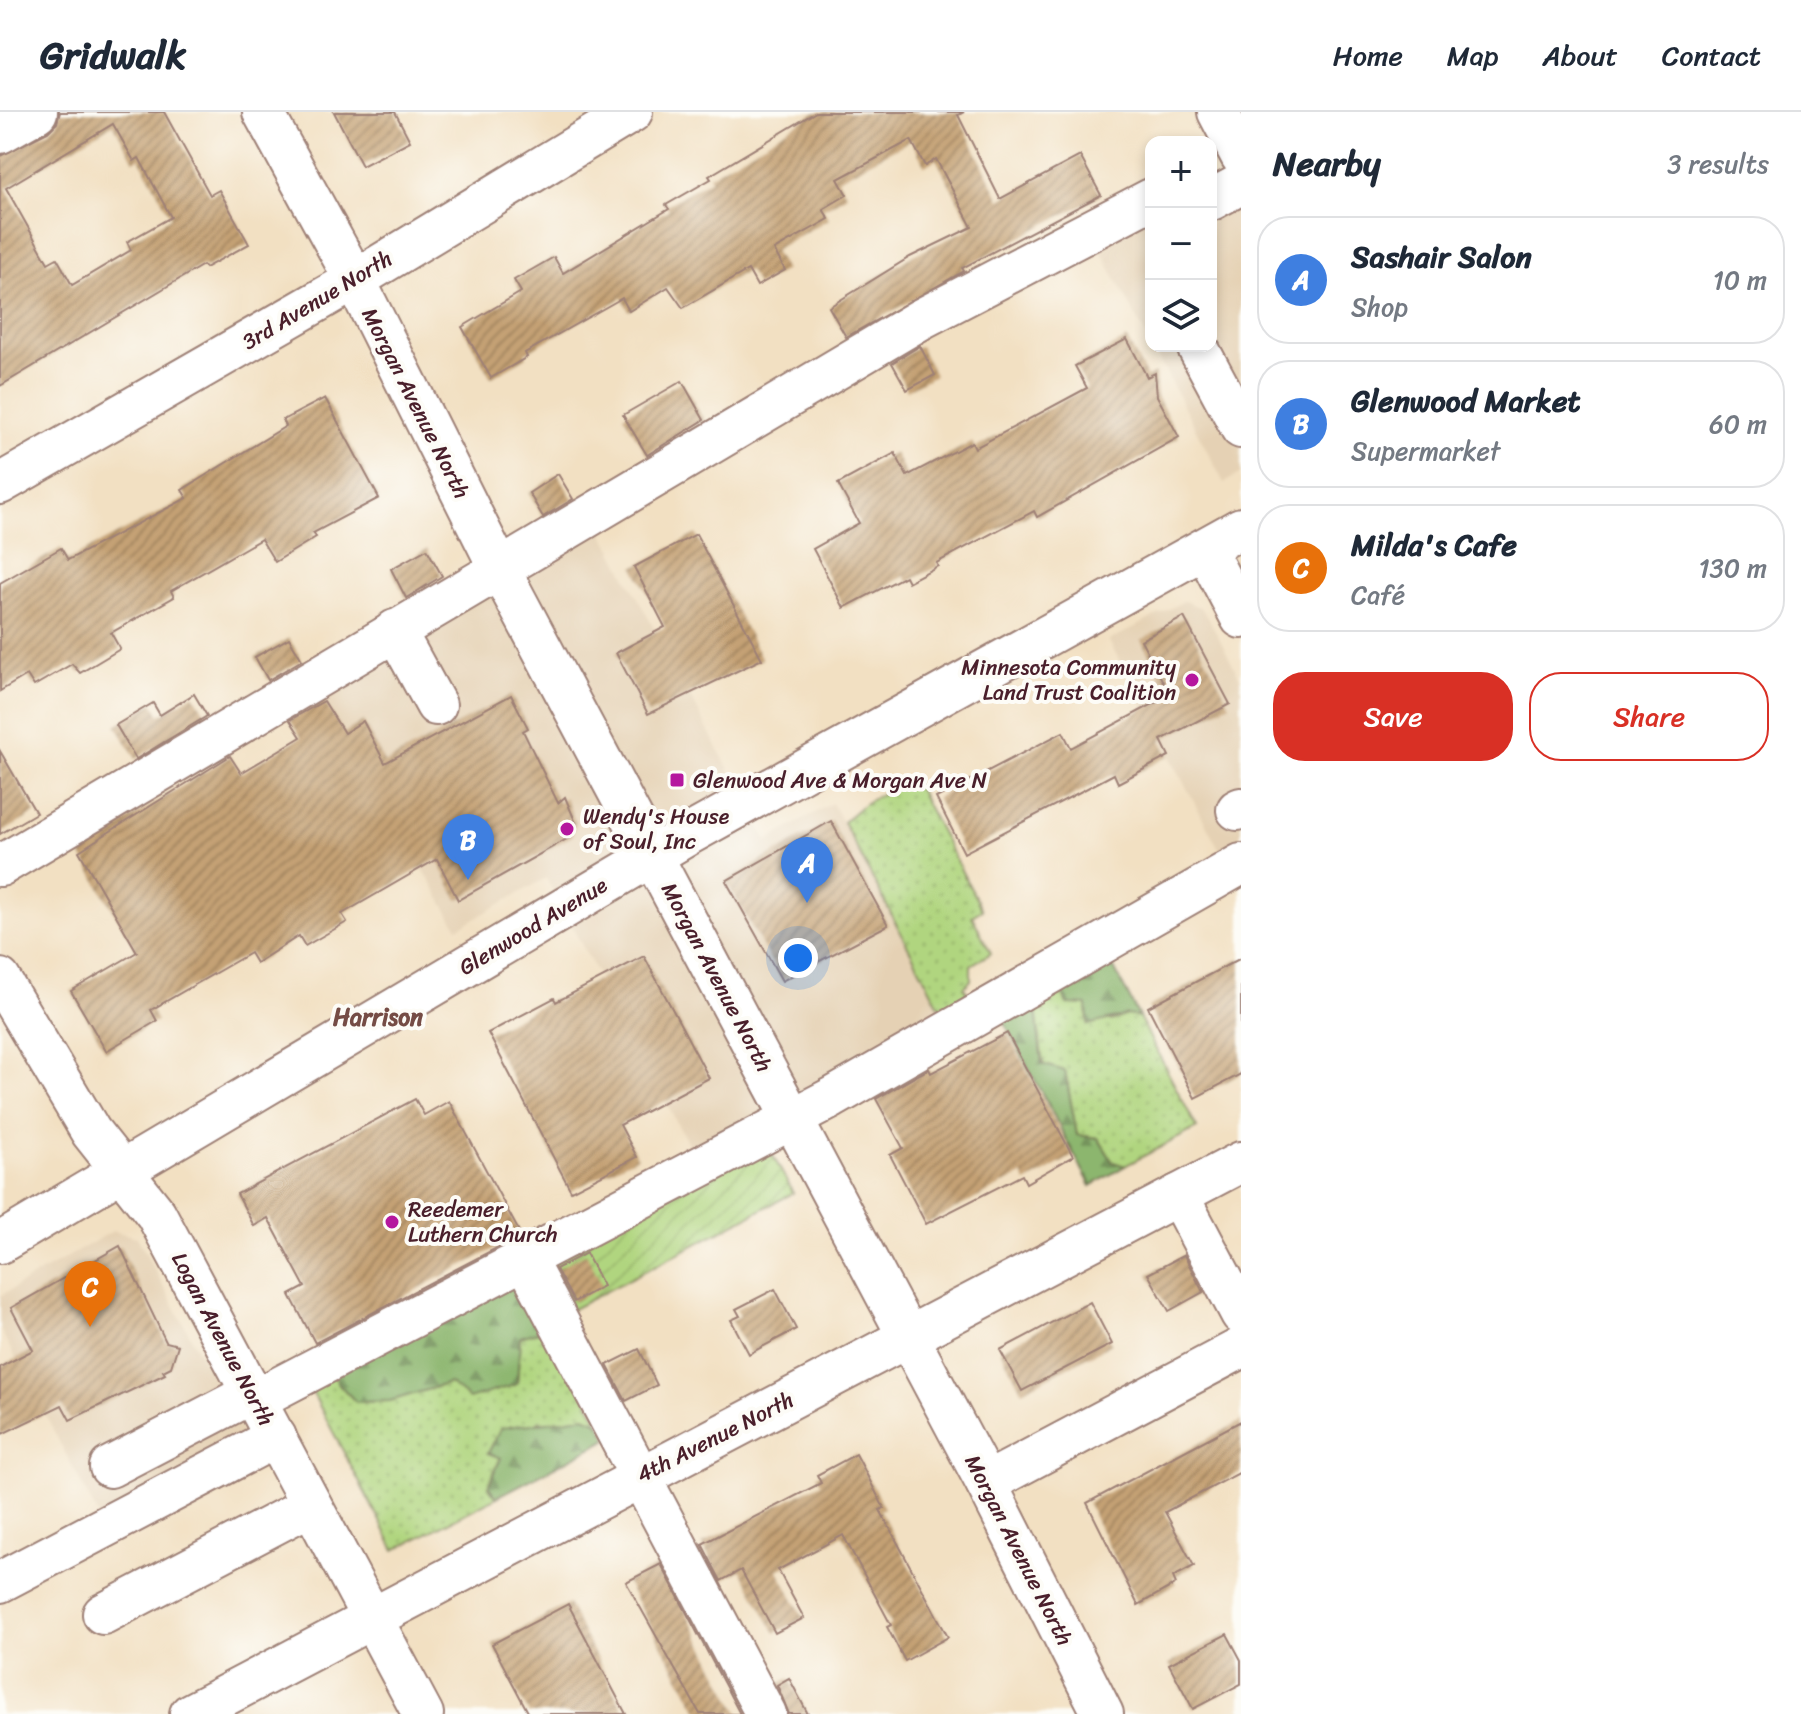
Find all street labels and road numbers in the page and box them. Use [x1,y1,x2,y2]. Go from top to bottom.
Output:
street label: 3rd Avenue North [234,239,400,361]
street label: Morgan Avenue North [351,300,481,506]
street label: Glenwood Avenue [451,866,615,986]
street label: Morgan Avenue North [650,875,784,1079]
street label: Logan Avenue North [161,1245,285,1433]
street label: 4th Avenue North [629,1380,801,1494]
street label: Morgan Avenue North [954,1447,1084,1653]

